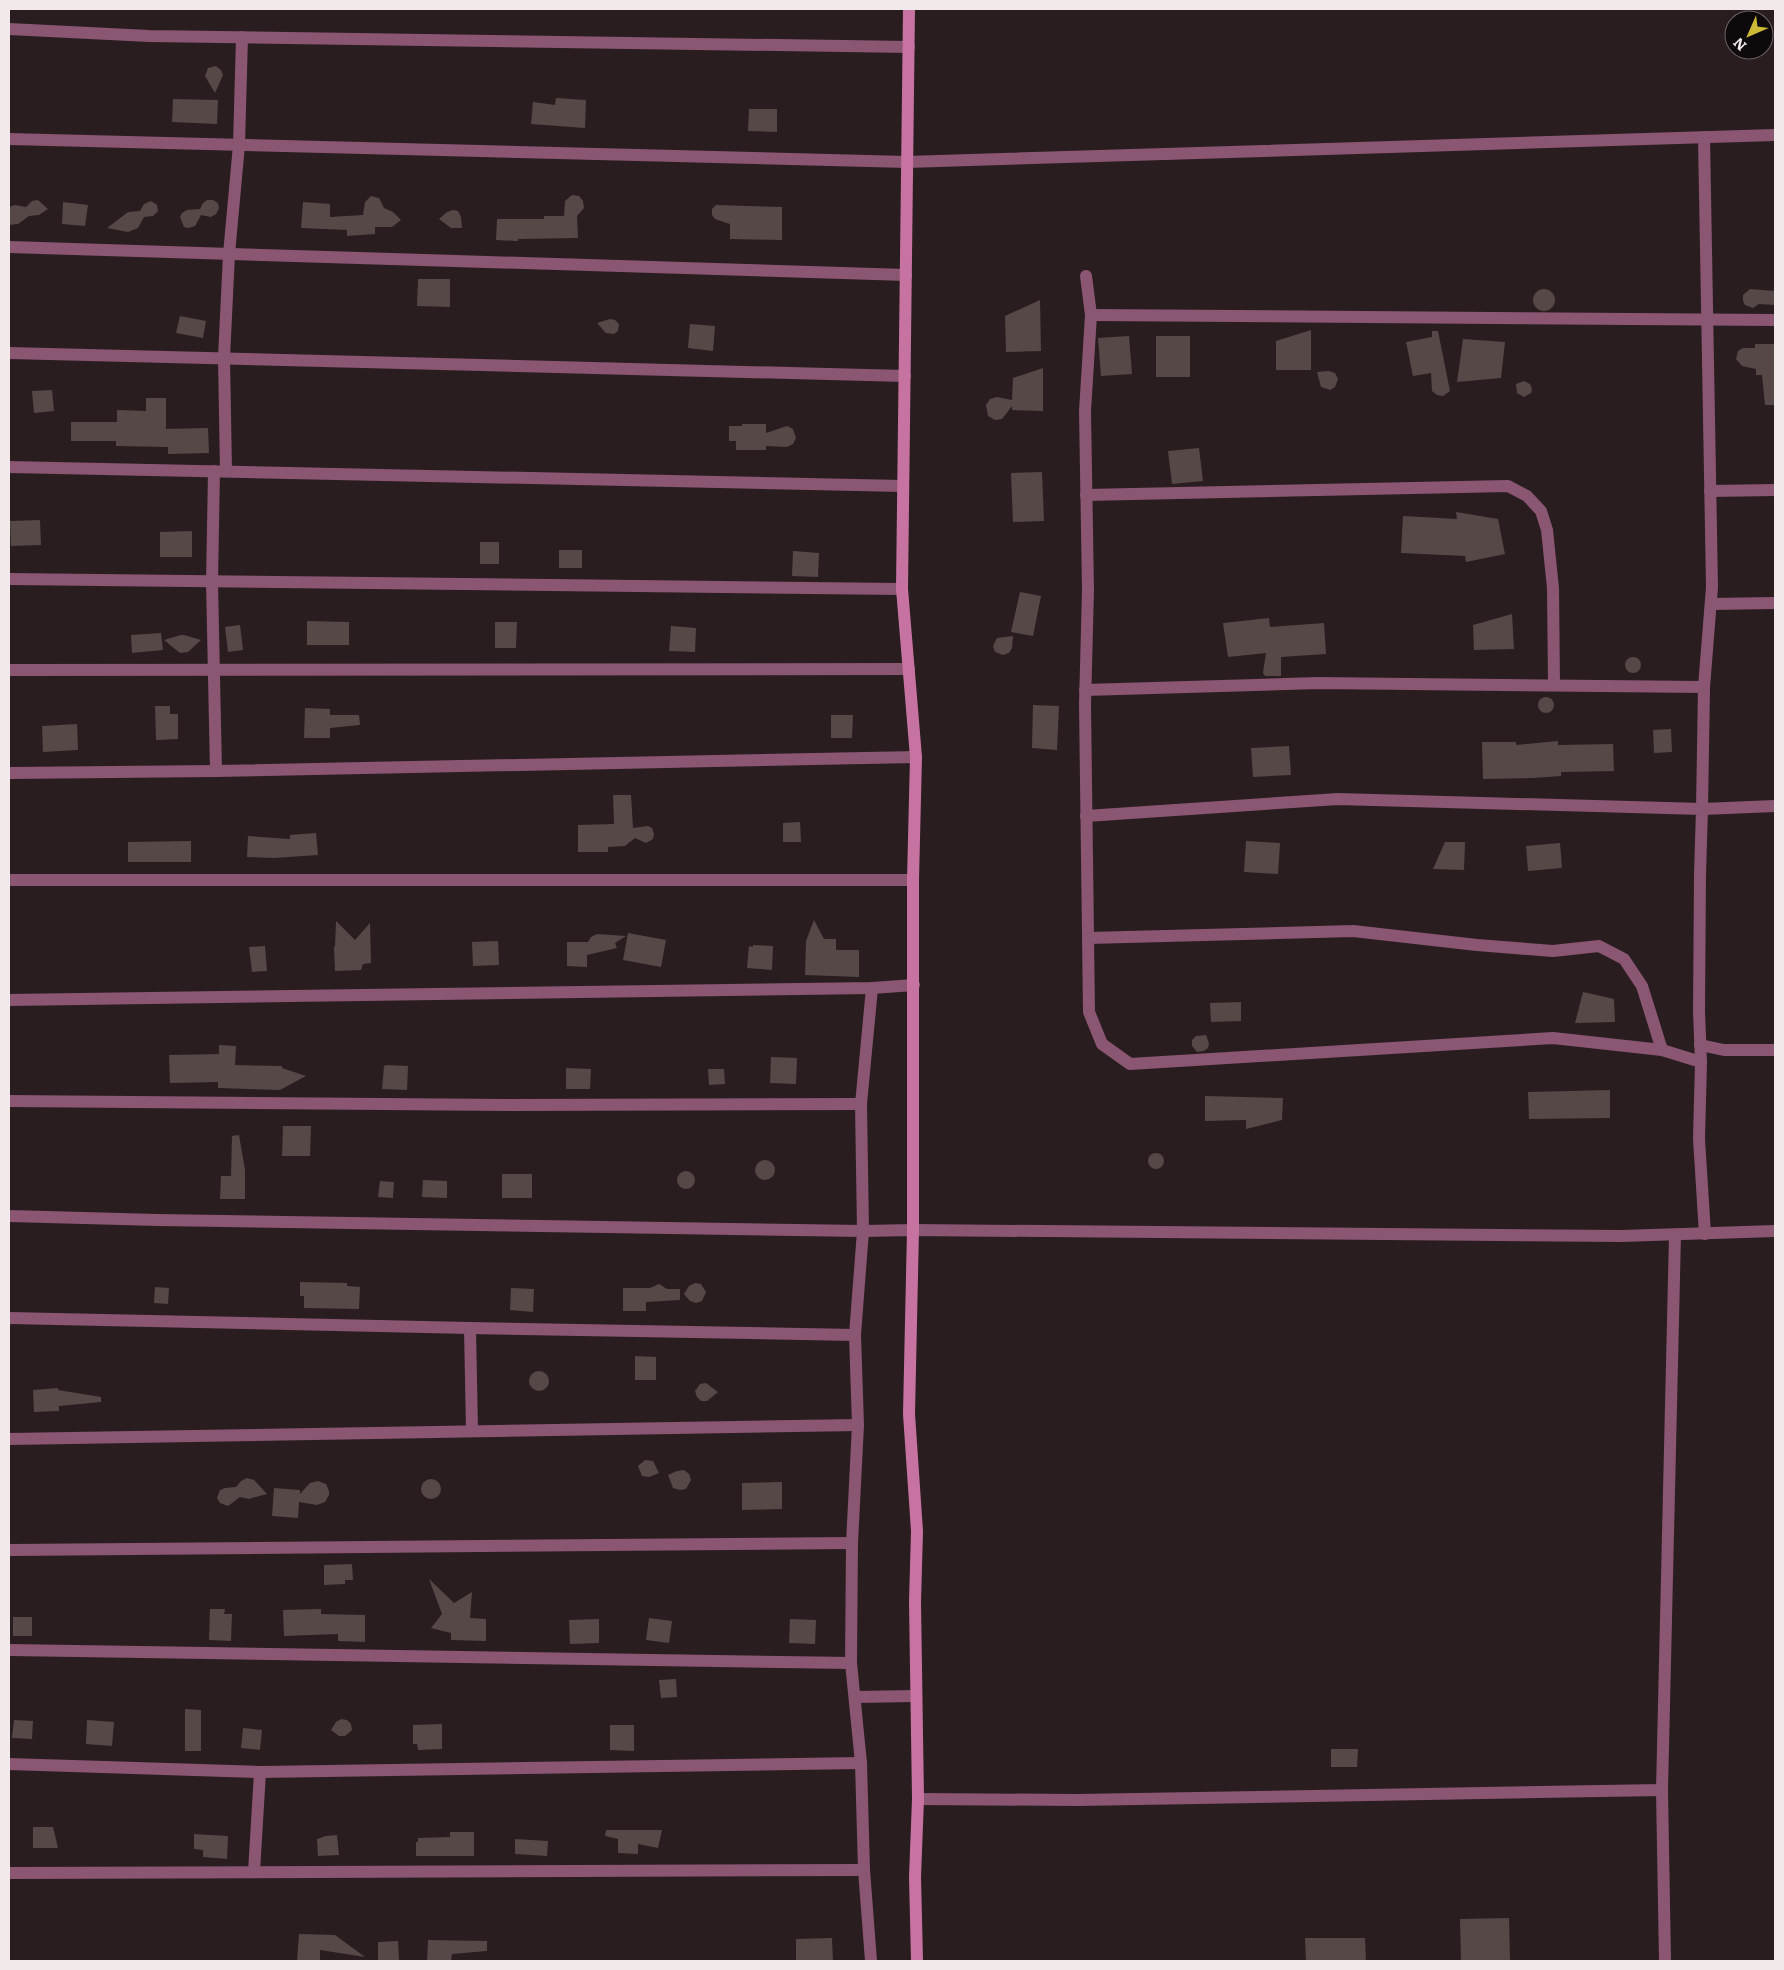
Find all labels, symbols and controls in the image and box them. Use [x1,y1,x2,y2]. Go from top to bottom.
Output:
north arrow [1724,10,1774,60]
text: N [1728,33,1750,56]

